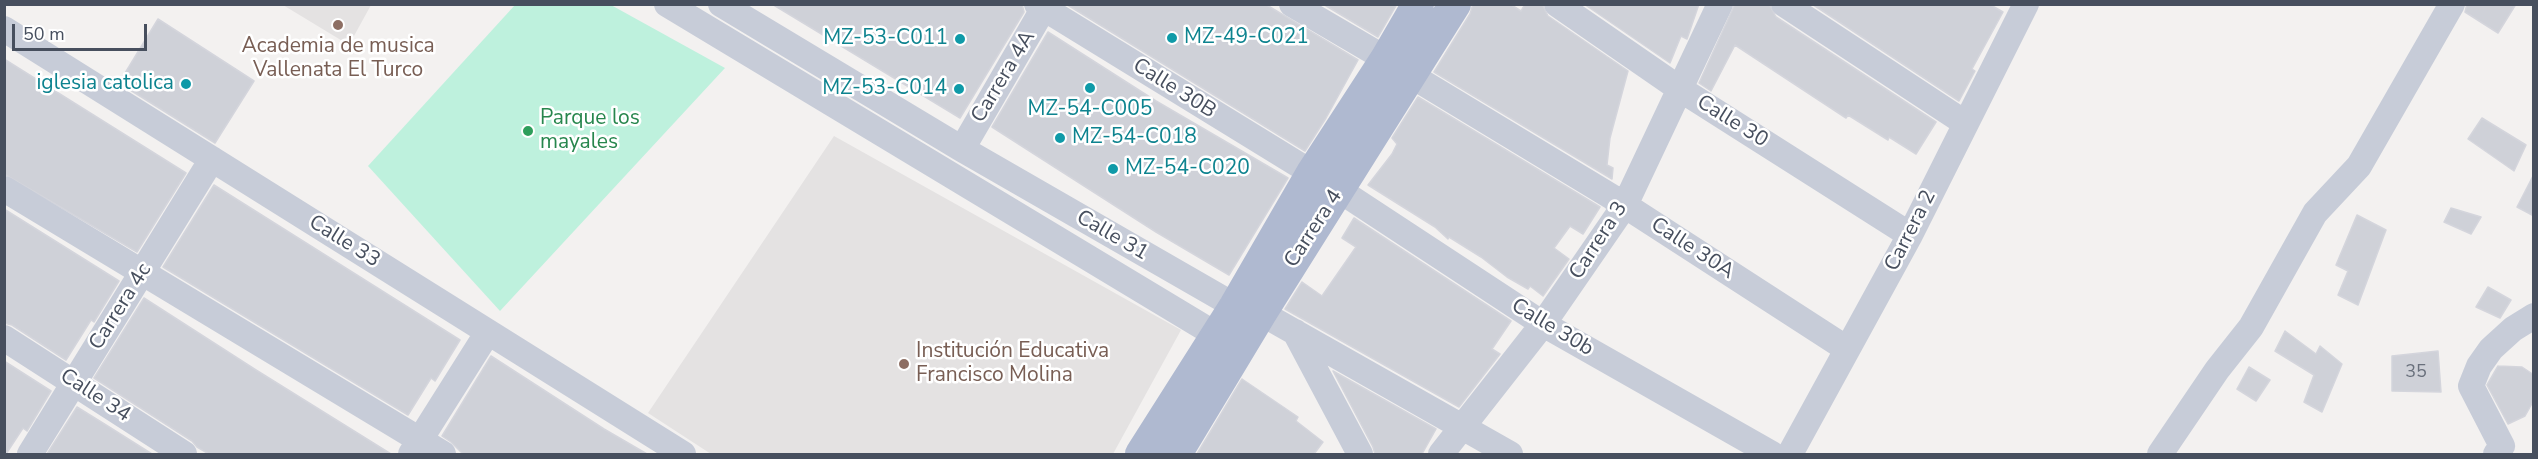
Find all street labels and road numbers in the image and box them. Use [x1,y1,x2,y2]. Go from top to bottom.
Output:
street label: Carrera 4A [967,26,1041,128]
street label: Calle 30B [1128,54,1220,124]
street label: Calle 30 [1692,90,1772,154]
street label: Carrera 4 [1280,185,1348,273]
street label: Carrera 2 [1880,186,1942,276]
street label: Carrera 3 [1565,197,1633,285]
street label: Calle 31 [1071,205,1153,267]
street label: Calle 33 [304,210,384,274]
street label: Calle 30A [1646,213,1738,285]
street label: Carrera 4c [85,259,157,355]
street label: Calle 30b [1506,294,1598,362]
street label: Calle 34 [55,364,135,428]

